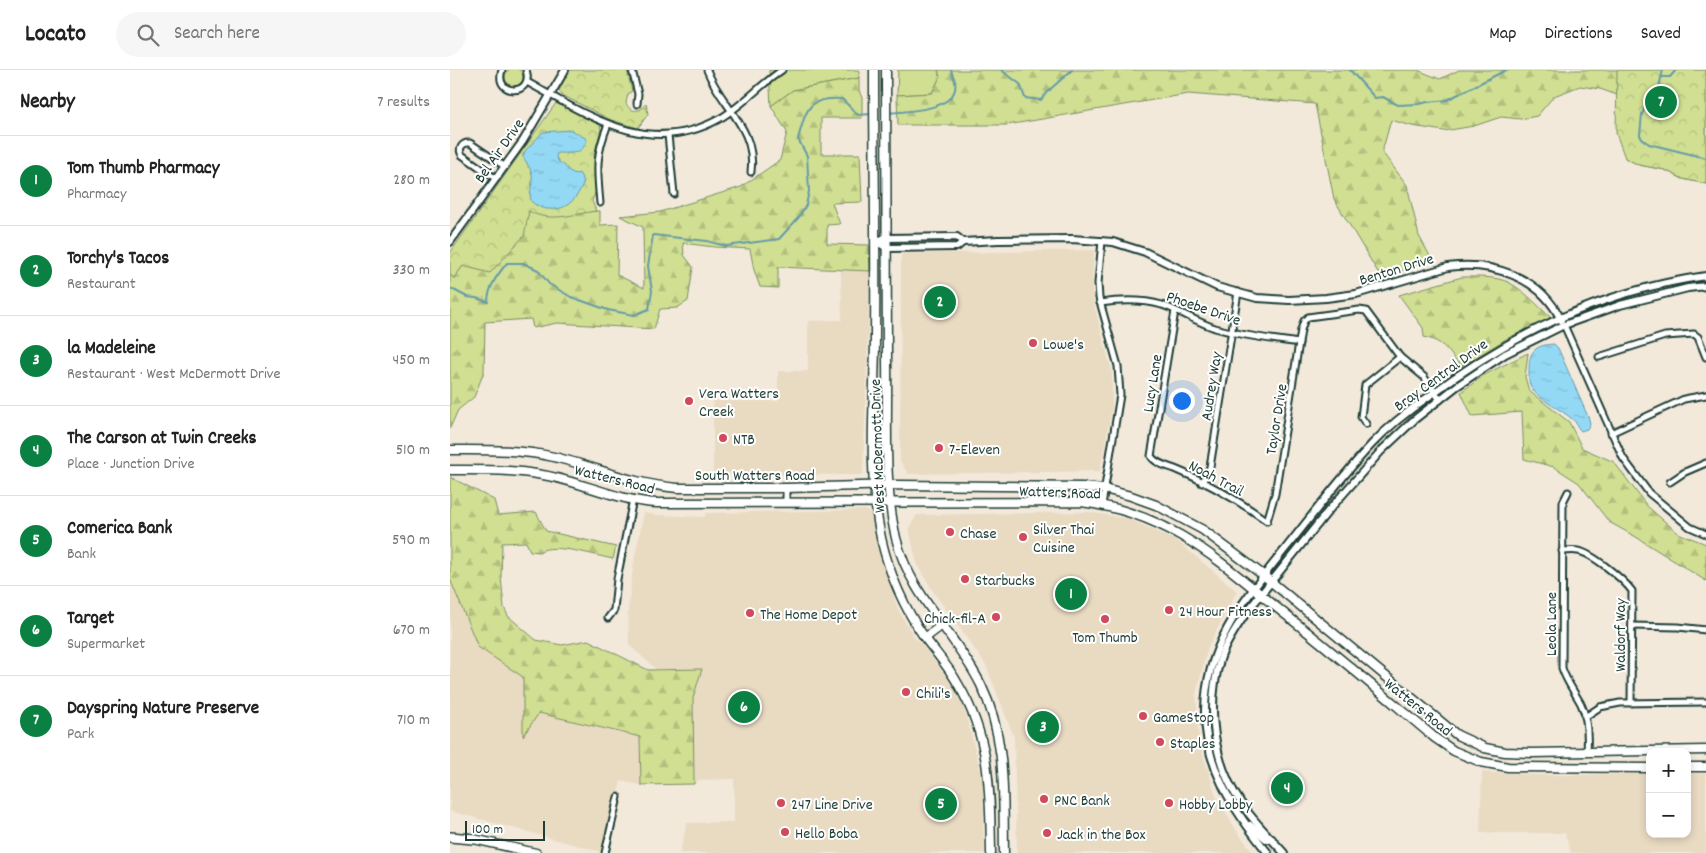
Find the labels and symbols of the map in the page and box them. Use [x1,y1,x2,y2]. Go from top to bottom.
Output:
pin: 7 [1645,83,1677,121]
street label: Bel Air Drive [469,114,531,188]
street label: Benton Drive [1357,248,1437,293]
pin: 2 [924,283,956,321]
street label: Phoebe Drive [1163,286,1243,333]
place label: Lowe's [1043,334,1084,357]
street label: Bray Central Drive [1390,334,1493,418]
marker: Lowe's [1027,337,1039,349]
street label: Audrey Way [1196,350,1229,422]
street label: Lucy Lane [1138,353,1169,414]
street label: West McDermott Drive [865,379,892,513]
street label: Taylor Drive [1260,382,1294,457]
place label: Vera Watters Creek [699,383,779,424]
your location [1169,388,1195,414]
marker: Vera Watters Creek [683,395,695,407]
place label: NTB [733,429,755,452]
marker: NTB [717,432,729,444]
place label: 7-Eleven [949,439,1000,462]
marker: 7-Eleven [933,442,945,454]
street label: Noah Trail [1184,455,1248,504]
street label: Watters Road [572,459,657,501]
street label: South Watters Road [695,465,815,488]
street label: Watters Road [1019,481,1101,506]
place label: Silver Thai Cuisine [1033,519,1094,560]
place label: Chase [960,523,997,546]
marker: Chase [944,526,956,538]
marker: Silver Thai Cuisine [1017,531,1029,543]
place label: Starbucks [975,570,1035,593]
marker: Starbucks [959,573,971,585]
pin: 1 [1055,575,1087,613]
street label: Leola Lane [1541,592,1564,656]
street label: Waldorf Way [1610,598,1633,672]
place label: 24 Hour Fitness [1179,601,1272,624]
place label: The Home Depot [760,604,857,627]
marker: 24 Hour Fitness [1163,604,1175,616]
marker: The Home Depot [744,607,756,619]
place label: Chick-fil-A [924,608,986,631]
marker: Chick-fil-A [990,611,1002,623]
marker: Tom Thumb [1099,613,1111,625]
place label: Tom Thumb [1072,627,1138,650]
street label: Watters Road [1378,673,1456,743]
place label: Chili's [916,683,951,706]
marker: Chili's [900,686,912,698]
pin: 6 [728,688,760,726]
place label: GameStop [1153,707,1214,730]
pin: 3 [1027,708,1059,746]
marker: GameStop [1137,710,1149,722]
place label: Staples [1170,733,1216,756]
marker: Staples [1154,736,1166,748]
pin: 4 [1271,769,1303,807]
pin: 5 [925,785,957,823]
place label: PNC Bank [1054,790,1110,813]
marker: PNC Bank [1038,793,1050,805]
place label: 247 Line Drive [791,794,873,817]
place label: Hobby Lobby [1179,794,1253,817]
marker: 247 Line Drive [775,797,787,809]
marker: Hobby Lobby [1163,797,1175,809]
scale bar [465,818,545,841]
place label: Hello Boba [795,823,858,846]
place label: Jack in the Box [1057,824,1146,847]
marker: Hello Boba [779,826,791,838]
marker: Jack in the Box [1041,827,1053,839]

